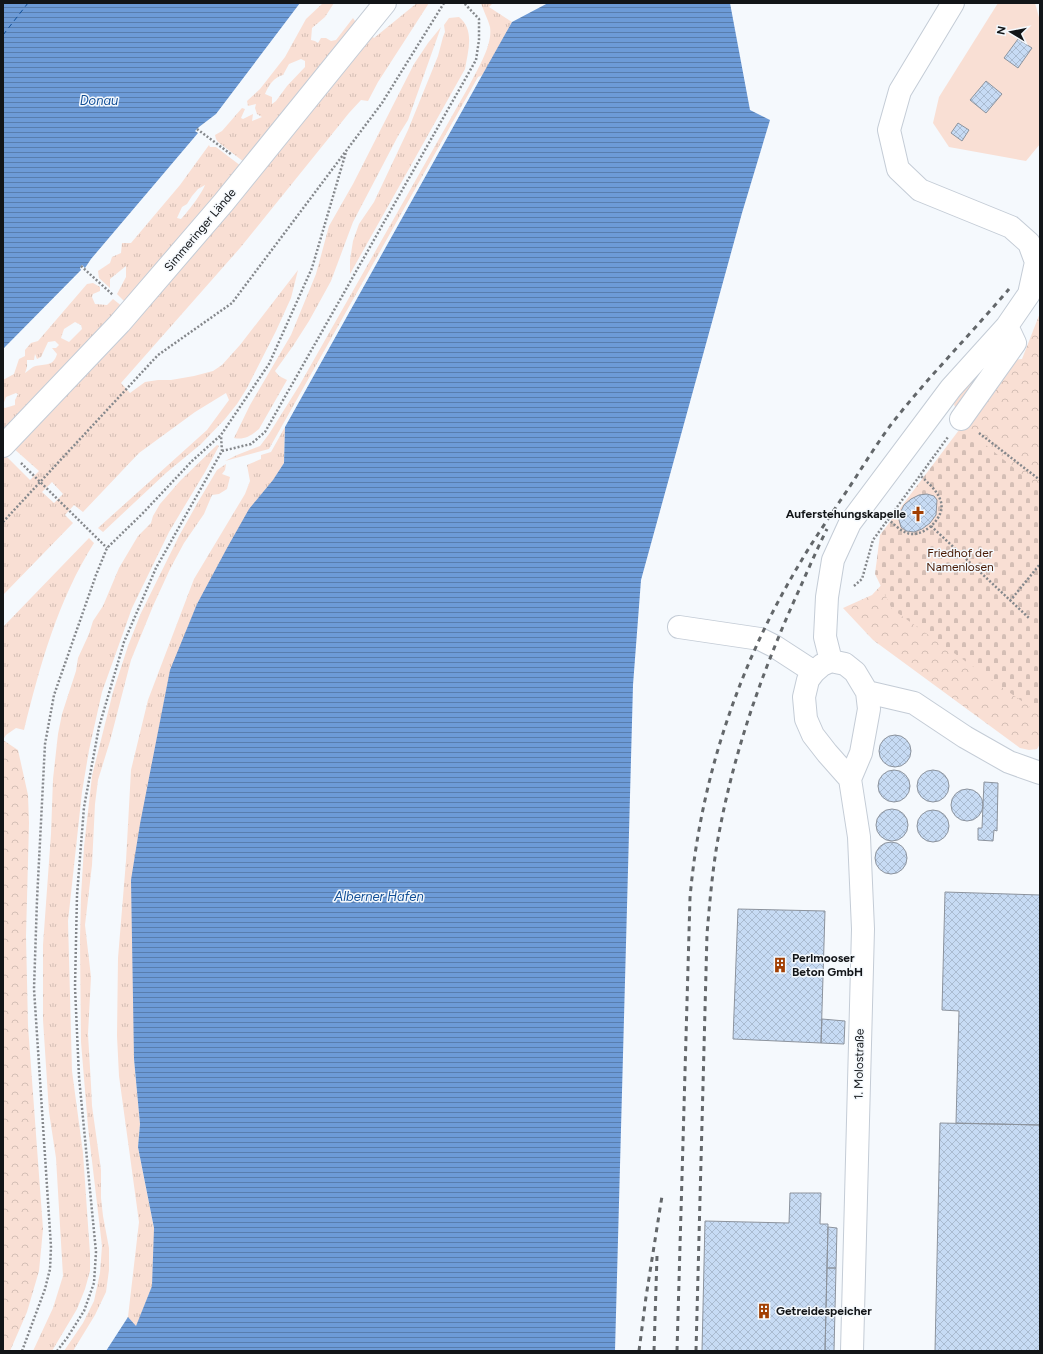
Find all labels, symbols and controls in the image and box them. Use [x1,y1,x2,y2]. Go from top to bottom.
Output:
north arrow [991,12,1031,52]
text: N [995,25,1009,36]
water label: Donau [80,93,118,108]
street label: Simmeringer Lände [161,185,239,274]
church icon: Auferstehungskapelle [909,505,927,523]
place label: Auferstehungskapelle [786,507,906,521]
park label: Friedhof der Namenlosen [926,546,994,574]
water label: Alberner Hafen [333,889,424,904]
place label: Perlmooser Beton GmbH [792,951,863,979]
building icon: Perlmooser Beton GmbH [771,956,789,974]
street label: 1. Molostraße [851,1028,867,1099]
building icon: Getreidespeicher [755,1302,773,1320]
place label: Getreidespeicher [776,1304,872,1318]

